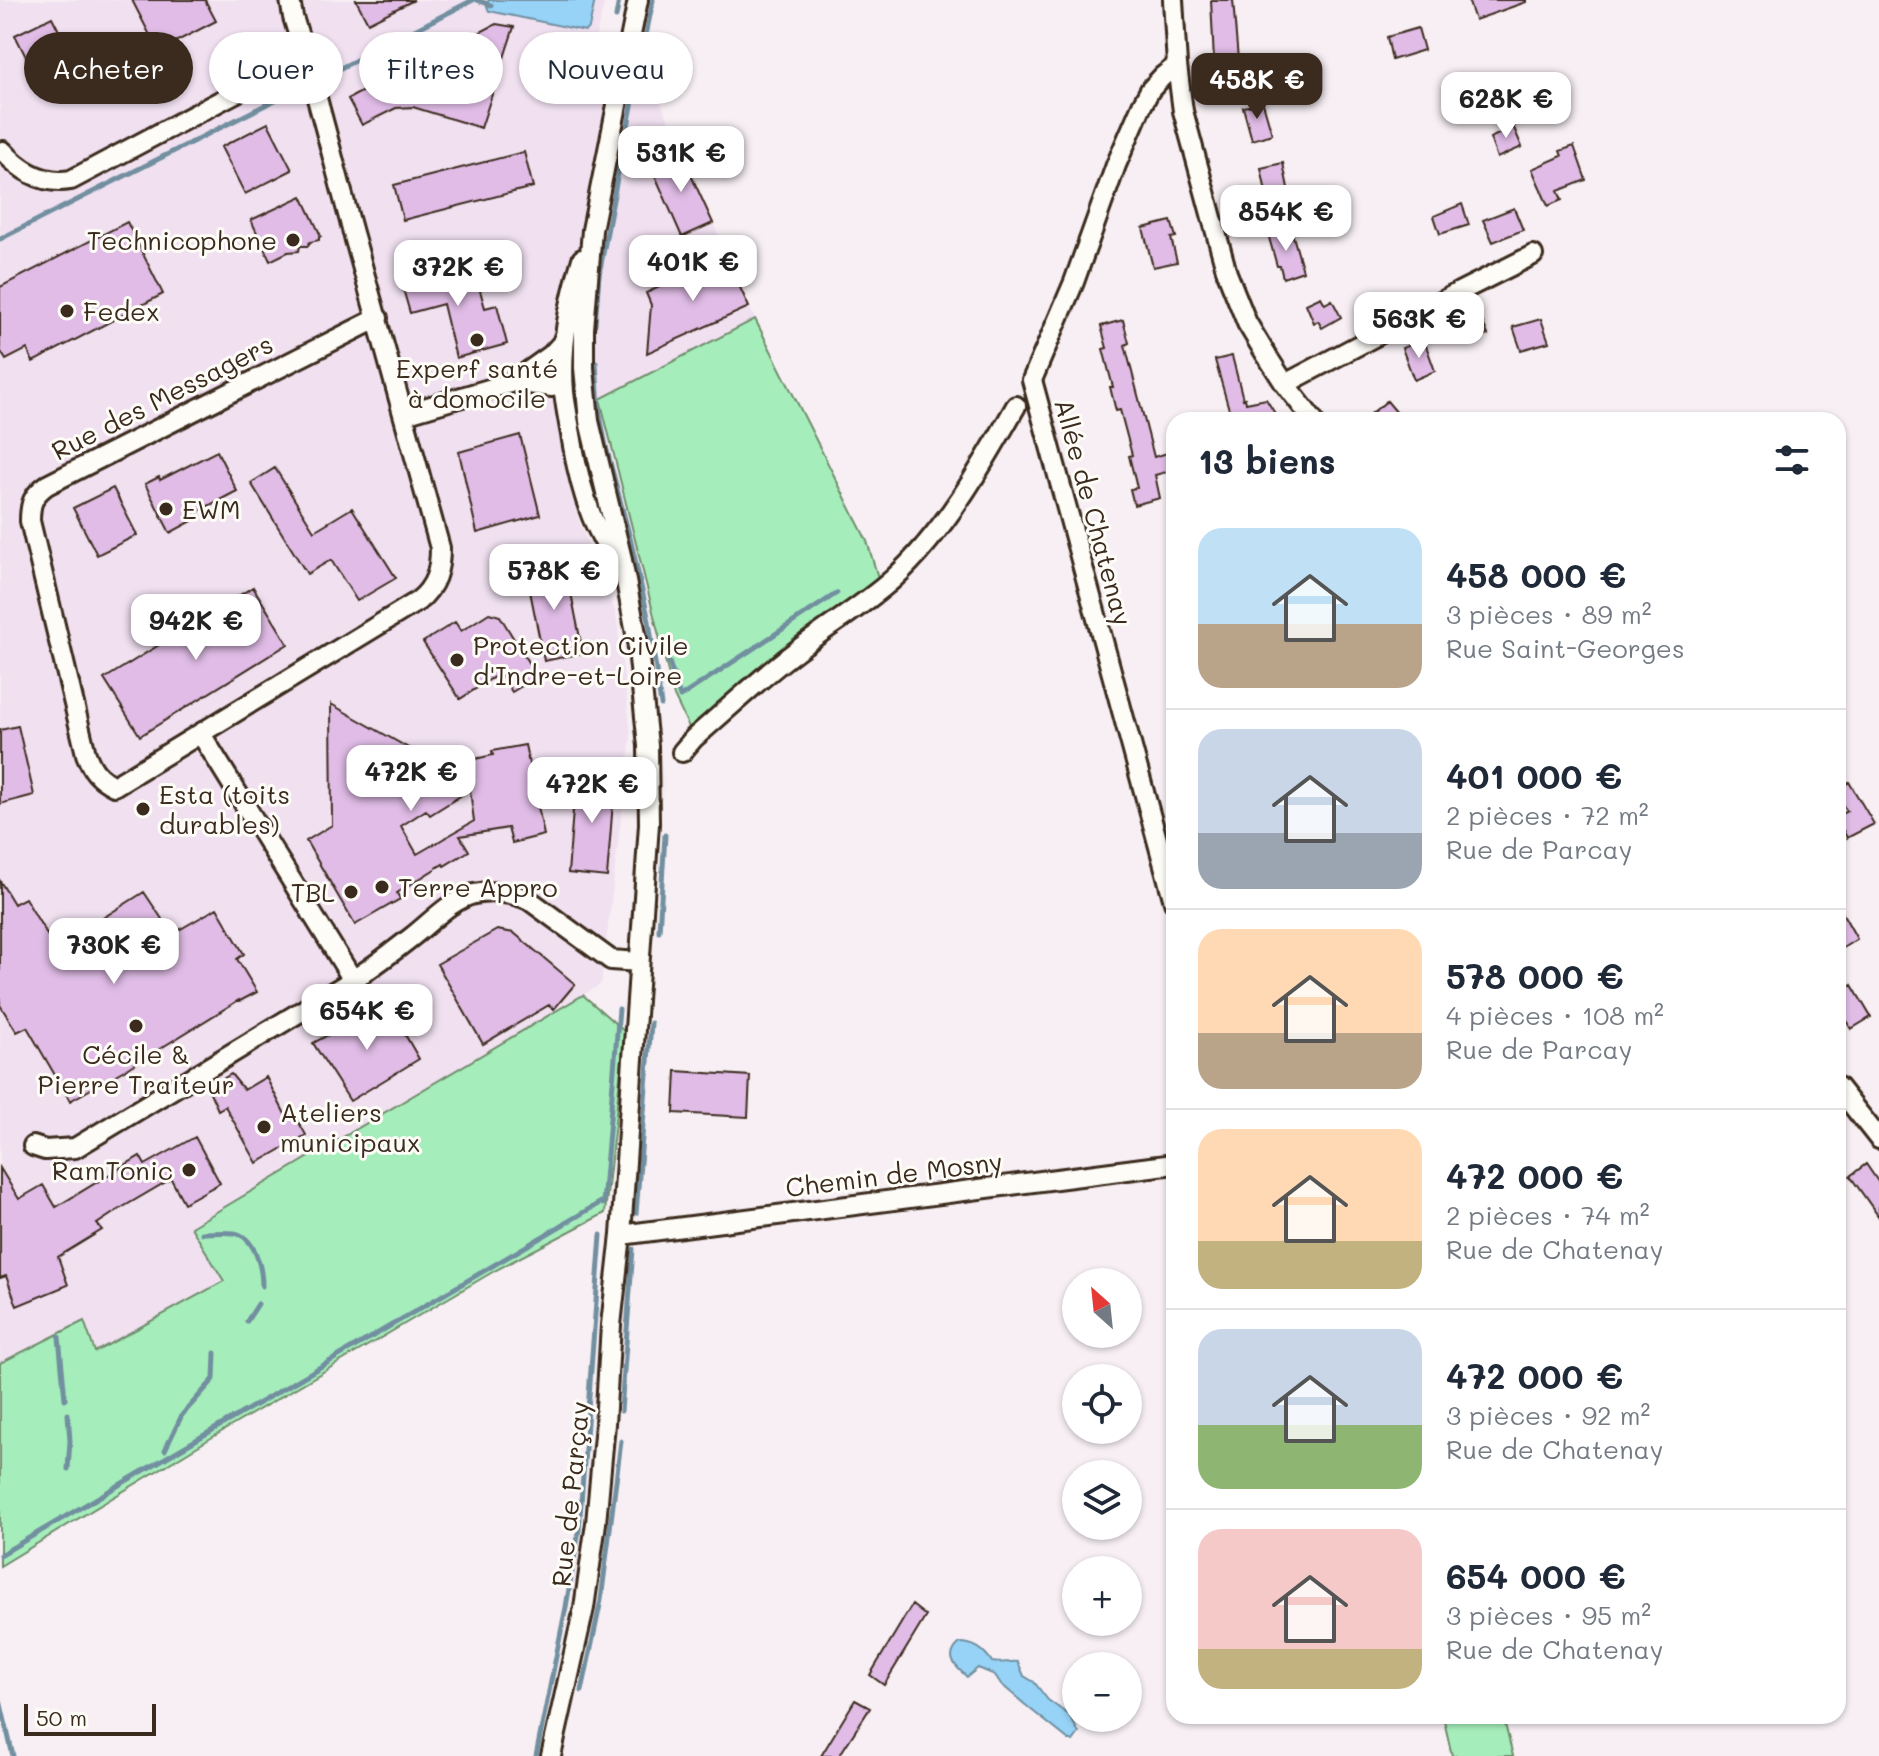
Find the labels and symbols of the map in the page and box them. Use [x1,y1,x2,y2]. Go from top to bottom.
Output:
pin: 458K € [1192,53,1322,121]
pin: 628K € [1441,72,1571,140]
pin: 531K € [616,126,746,194]
pin: 854K € [1221,185,1351,253]
place label: Technicophone [87,223,277,257]
marker: Technicophone [284,231,302,249]
pin: 401K € [628,235,758,303]
pin: 372K € [393,240,523,308]
pin: 563K € [1354,292,1484,360]
place label: Fedex [83,294,159,328]
marker: Fedex [58,302,76,320]
street label: Rue des Messagers [46,326,278,468]
marker: Experf santé à domocile [468,331,486,349]
place label: Experf santé à domocile [396,351,558,415]
street label: Allée de Chatenay [1047,395,1141,629]
place label: EWM [182,492,240,526]
marker: EWM [157,500,175,518]
pin: 578K € [489,544,619,612]
pin: 942K € [131,594,261,662]
place label: Protection Civile d'Indre-et-Loire [473,628,689,692]
marker: Protection Civile d'Indre-et-Loire [448,651,466,669]
pin: 472K € [346,745,476,813]
pin: 472K € [527,757,657,825]
place label: Esta (toits durables) [159,777,290,841]
marker: Esta (toits durables) [134,800,152,818]
place label: Terre Appro [398,870,558,904]
place label: TBL [291,875,335,909]
marker: Terre Appro [373,878,391,896]
marker: TBL [342,883,360,901]
pin: 730K € [49,918,179,986]
pin: 654K € [302,984,432,1052]
marker: Cécile & Pierre Traiteur [127,1017,145,1035]
place label: Cécile & Pierre Traiteur [38,1037,234,1101]
place label: Ateliers municipaux [280,1095,420,1159]
marker: Ateliers municipaux [255,1118,273,1136]
street label: Chemin de Mosny [784,1144,1004,1204]
place label: RamTonic [52,1153,173,1187]
marker: RamTonic [180,1161,198,1179]
north arrow [1062,1268,1142,1348]
street label: Rue de Parçay [543,1400,597,1588]
scale bar [24,1700,156,1736]

